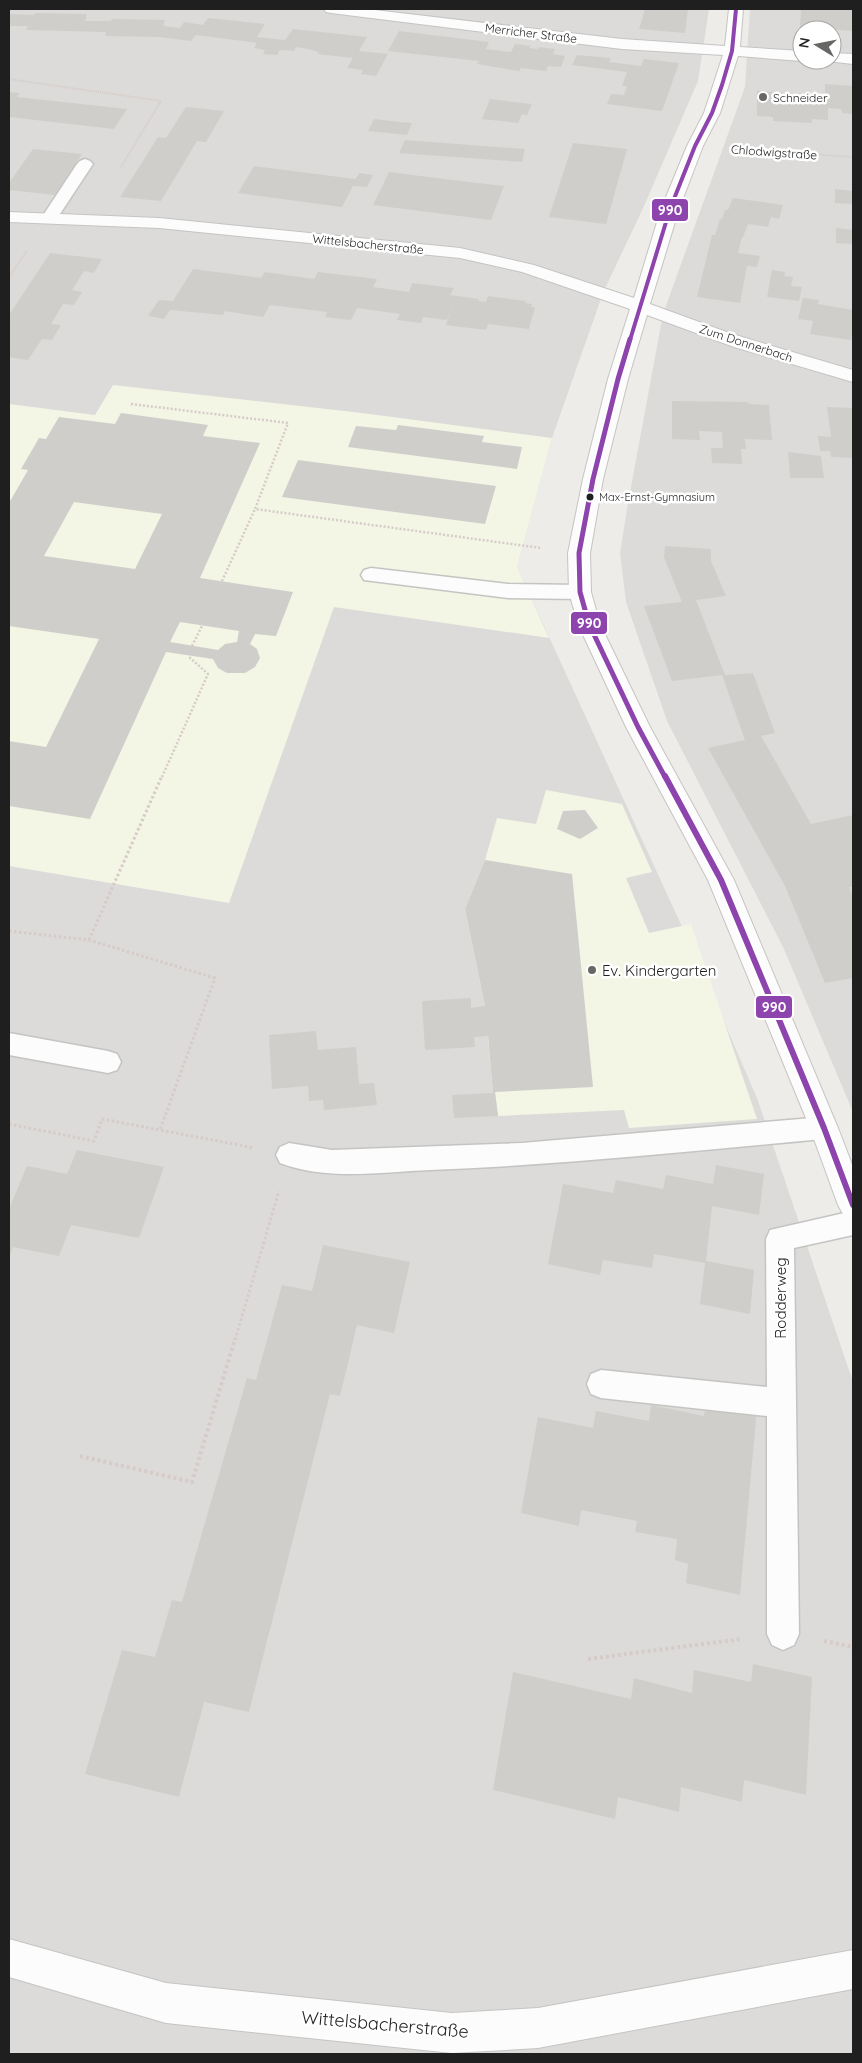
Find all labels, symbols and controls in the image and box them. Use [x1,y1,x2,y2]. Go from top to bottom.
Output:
street label: Merricher Straße [484,20,578,46]
north arrow [792,20,842,70]
text: N [794,36,814,49]
place label: Schneider [773,90,828,105]
marker: Schneider [757,91,769,103]
street label: Chlodwigstraße [730,142,818,163]
line badge: 990 [651,198,689,222]
text: 990 [658,201,683,219]
street label: Wittelsbacherstraße [312,231,425,257]
street label: Zum Donnerbach [697,321,795,365]
place label: Max-Ernst-Gymnasium [599,490,715,504]
marker: Max-Ernst-Gymnasium [585,492,595,502]
line badge: 990 [570,611,608,635]
text: 990 [577,614,602,632]
place label: Ev. Kindergarten [602,961,716,980]
marker: Ev. Kindergarten [586,964,598,976]
line badge: 990 [755,995,793,1019]
text: 990 [762,998,787,1016]
street label: Rodderweg [771,1257,790,1339]
street label: Wittelsbacherstraße [300,2005,470,2043]

